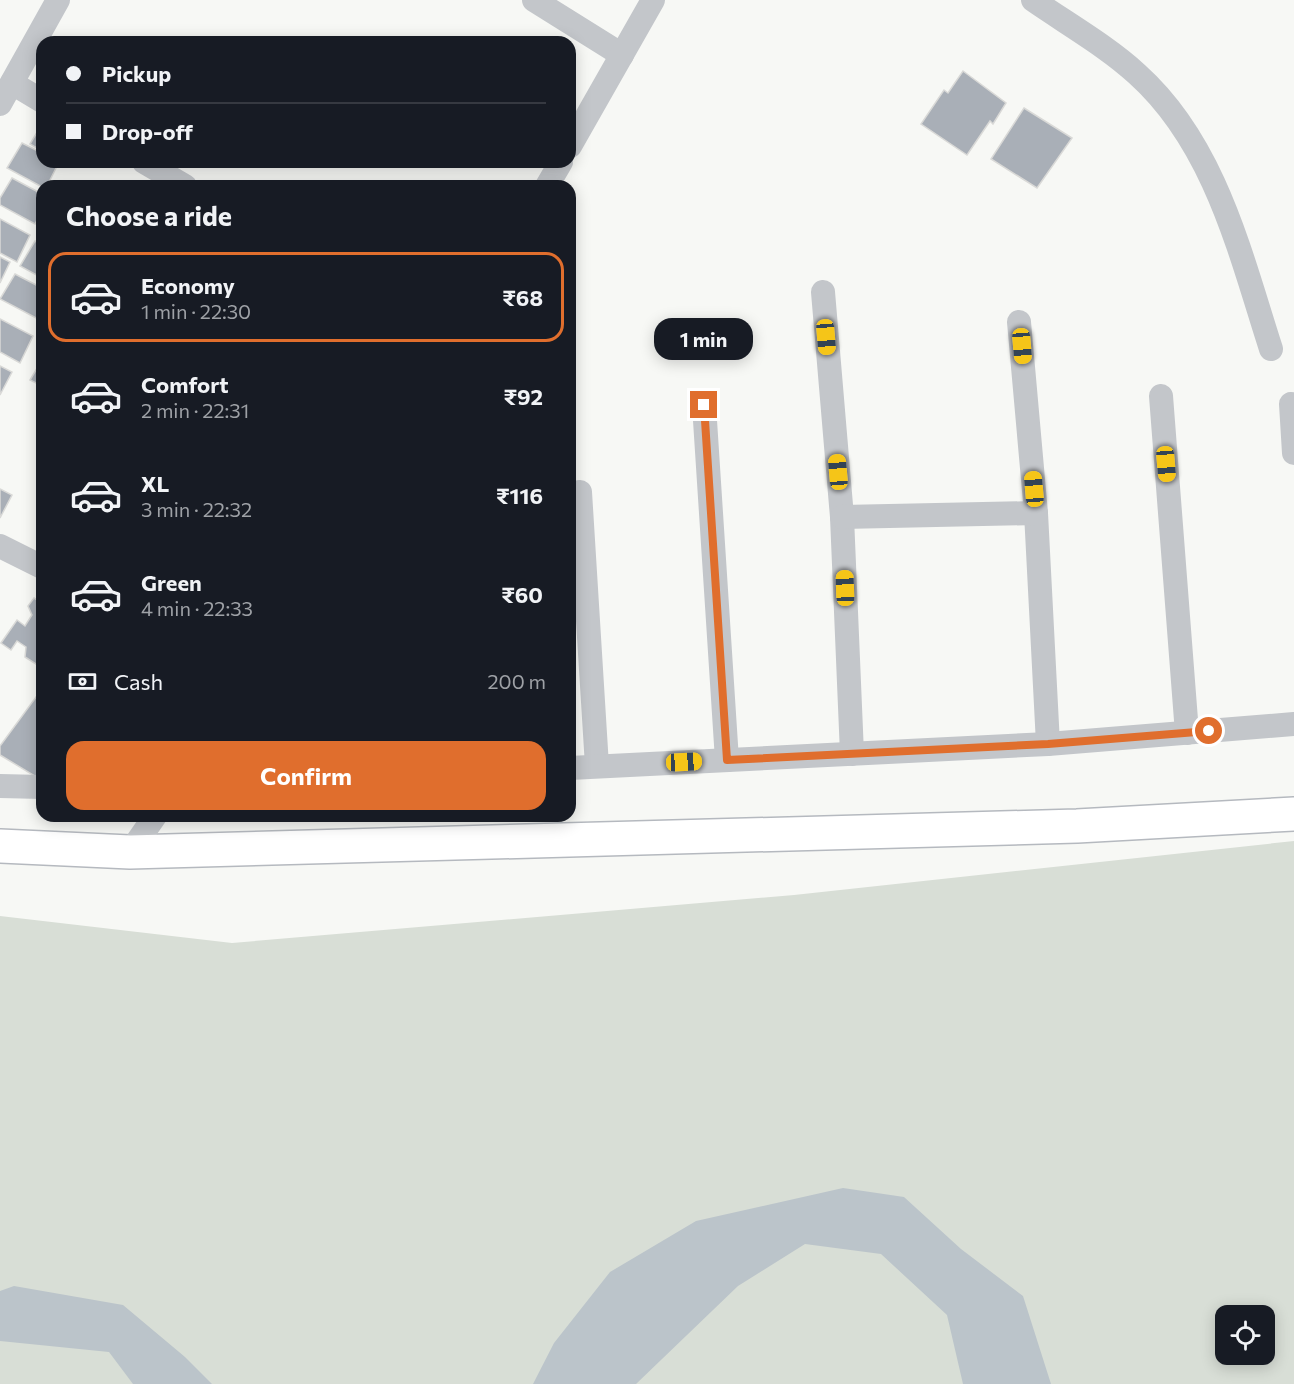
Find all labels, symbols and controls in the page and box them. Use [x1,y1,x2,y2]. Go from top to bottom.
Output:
text: Pickup [102,60,171,87]
text: Drop-off [102,118,193,145]
text: Choose a ride [66,199,232,232]
icon: car [69,270,123,324]
text: Economy [141,272,235,299]
text: ₹68 [502,284,543,311]
text: 1 min · 22:30 [141,299,251,323]
callout: 1 min [654,318,754,360]
car [815,318,837,356]
text: 1 min [680,327,727,351]
car [1011,327,1033,365]
icon: car [69,369,123,423]
text: Comfort [141,371,229,398]
text: ₹92 [503,383,543,410]
route end [690,391,717,418]
text: 2 min · 22:31 [141,398,249,422]
car [1155,445,1177,483]
car [827,453,849,491]
icon: car [69,468,123,522]
text: XL [141,470,169,497]
car [1023,470,1045,508]
text: ₹116 [496,482,543,509]
text: 3 min · 22:32 [141,497,252,521]
icon: car [69,567,123,621]
text: Green [141,569,202,596]
car [835,570,855,606]
text: ₹60 [501,581,543,608]
text: 4 min · 22:33 [141,596,253,620]
icon: cash [66,665,99,698]
text: Cash [114,668,163,695]
text: 200 m [488,669,546,693]
route start [1195,717,1222,744]
button: Confirm [66,741,546,810]
car [666,752,702,772]
map controls [1215,1305,1275,1365]
button: locate [1215,1305,1275,1365]

